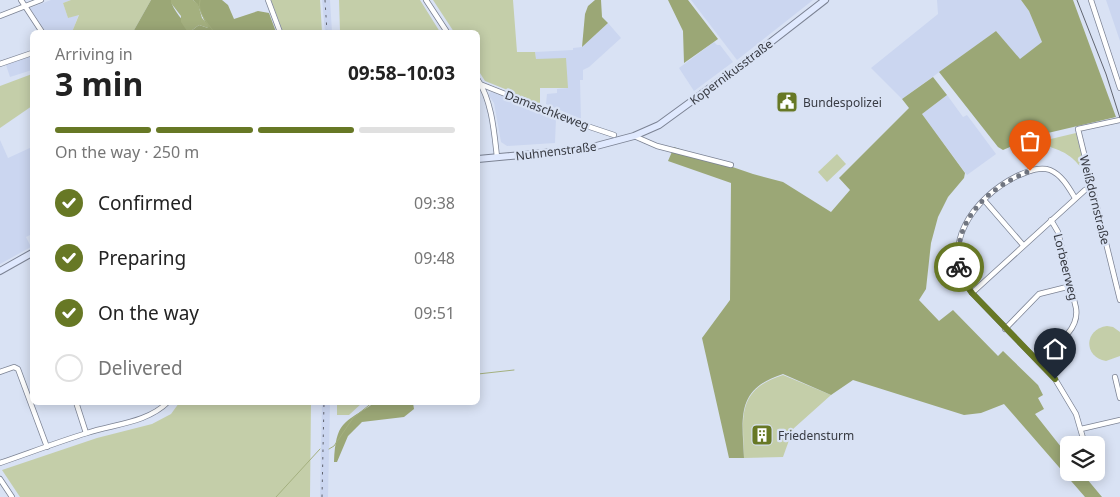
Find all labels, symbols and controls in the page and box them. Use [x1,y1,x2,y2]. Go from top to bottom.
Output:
street label: Kopernikusstraße [686,35,776,109]
text: Arriving in [55,43,133,65]
text: 09:58–10:03 [348,60,455,86]
text: 3 min [55,62,143,105]
street label: Damaschkeweg [502,86,592,134]
public building icon: Bundespolizei [775,90,799,114]
place label: Bundespolizei [803,94,882,111]
pin [1009,120,1051,171]
icon: bag [1016,127,1044,155]
street label: Nuhnenstraße [515,138,598,164]
text: On the way · 250 m [55,141,199,163]
street label: Weißdornstraße [1076,154,1114,247]
icon: check [55,189,83,217]
text: Confirmed [98,190,193,216]
text: 09:38 [414,192,455,214]
street label: Lorbeerweg [1050,232,1082,302]
courier [934,242,984,292]
icon: check [55,244,83,272]
text: Preparing [98,245,186,271]
text: 09:48 [414,247,455,269]
icon: bike [945,253,973,281]
icon: check [55,299,83,327]
text: On the way [98,300,199,326]
text: 09:51 [414,302,455,324]
pin [1034,328,1076,379]
icon: home [1041,335,1069,363]
text: Delivered [98,355,183,381]
building icon: Friedensturm [750,423,774,447]
place label: Friedensturm [778,427,854,444]
map controls [1060,436,1105,481]
button: layers [1060,436,1105,481]

